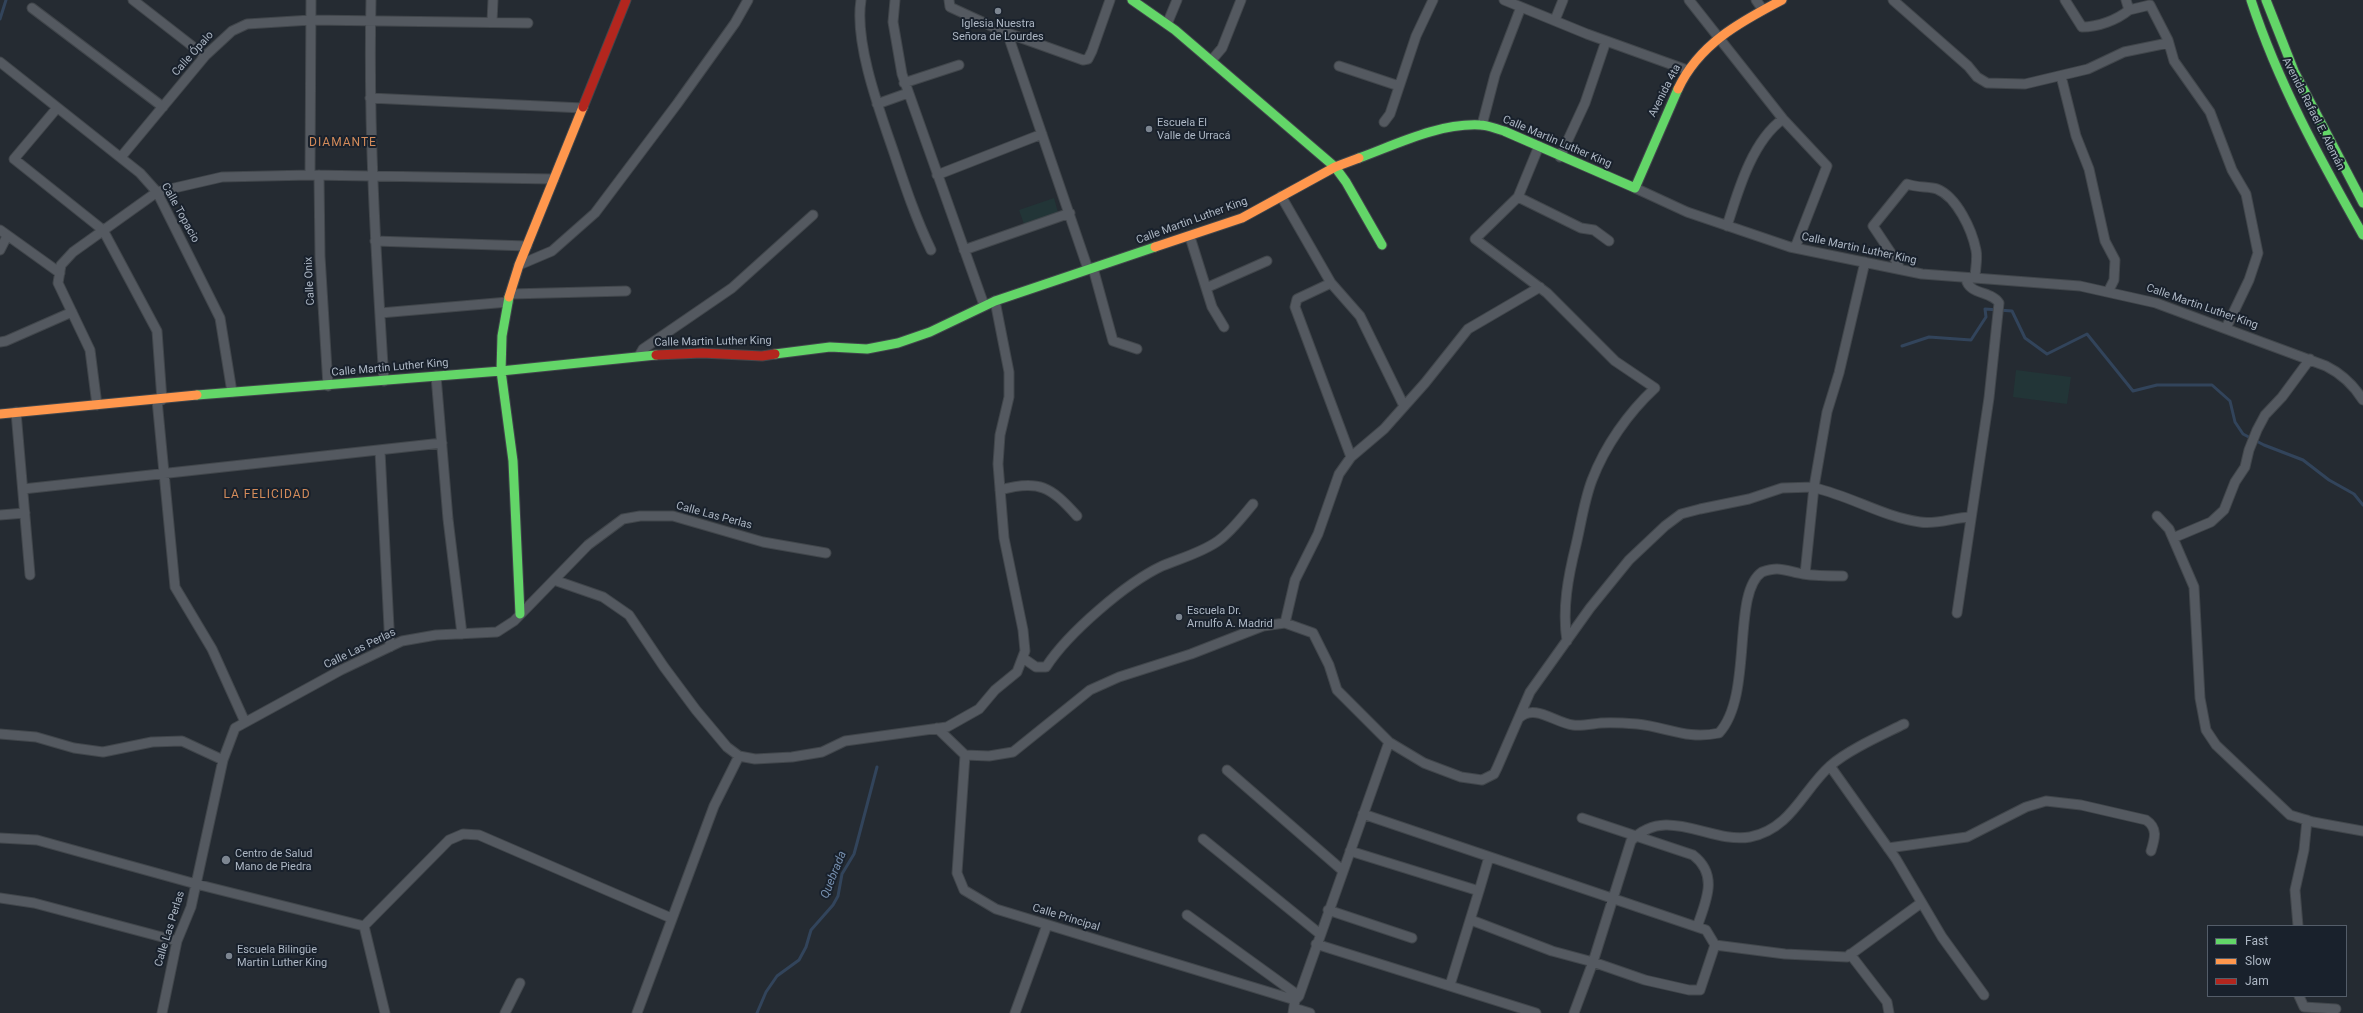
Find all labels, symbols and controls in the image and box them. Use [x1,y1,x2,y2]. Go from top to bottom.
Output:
marker: Iglesia Nuestra Señora de Lourdes [993,6,1003,16]
place label: Iglesia Nuestra Señora de Lourdes [952,17,1044,43]
street label: Calle Ópalo [169,29,217,79]
street label: Avenida Rafael E. Alemán [2279,55,2347,173]
street label: Avenida 4ta [1646,62,1684,120]
street label: Calle Martin Luther King [1500,113,1614,171]
place label: Escuela El Valle de Urracá [1157,116,1231,142]
marker: Escuela El Valle de Urracá [1144,124,1154,134]
district label: DIAMANTE [309,136,377,150]
street label: Calle Topacio [158,181,202,245]
street label: Calle Martin Luther King [1135,195,1249,247]
street label: Calle Martin Luther King [1800,230,1918,268]
street label: Calle Onix [302,256,318,306]
street label: Calle Martin Luther King [2144,282,2260,332]
street label: Calle Martin Luther King [654,334,772,350]
street label: Calle Martin Luther King [331,356,449,380]
district label: LA FELICIDAD [223,488,311,502]
street label: Calle Las Perlas [675,500,753,532]
place label: Escuela Dr. Arnulfo A. Madrid [1187,604,1273,630]
marker: Escuela Dr. Arnulfo A. Madrid [1174,612,1184,622]
street label: Calle Las Perlas [322,626,398,672]
place label: Centro de Salud Mano de Piedra [235,847,313,873]
water label: Quebrada [818,849,850,901]
marker: Centro de Salud Mano de Piedra [220,854,232,866]
street label: Calle Las Perlas [152,890,188,968]
street label: Calle Principal [1031,901,1101,935]
legend [2207,925,2347,997]
text: Fast [2245,934,2268,948]
place label: Escuela Bilingüe Martin Luther King [237,943,327,969]
marker: Escuela Bilingüe Martin Luther King [224,951,234,961]
text: Slow [2245,954,2271,968]
text: Jam [2245,974,2269,988]

